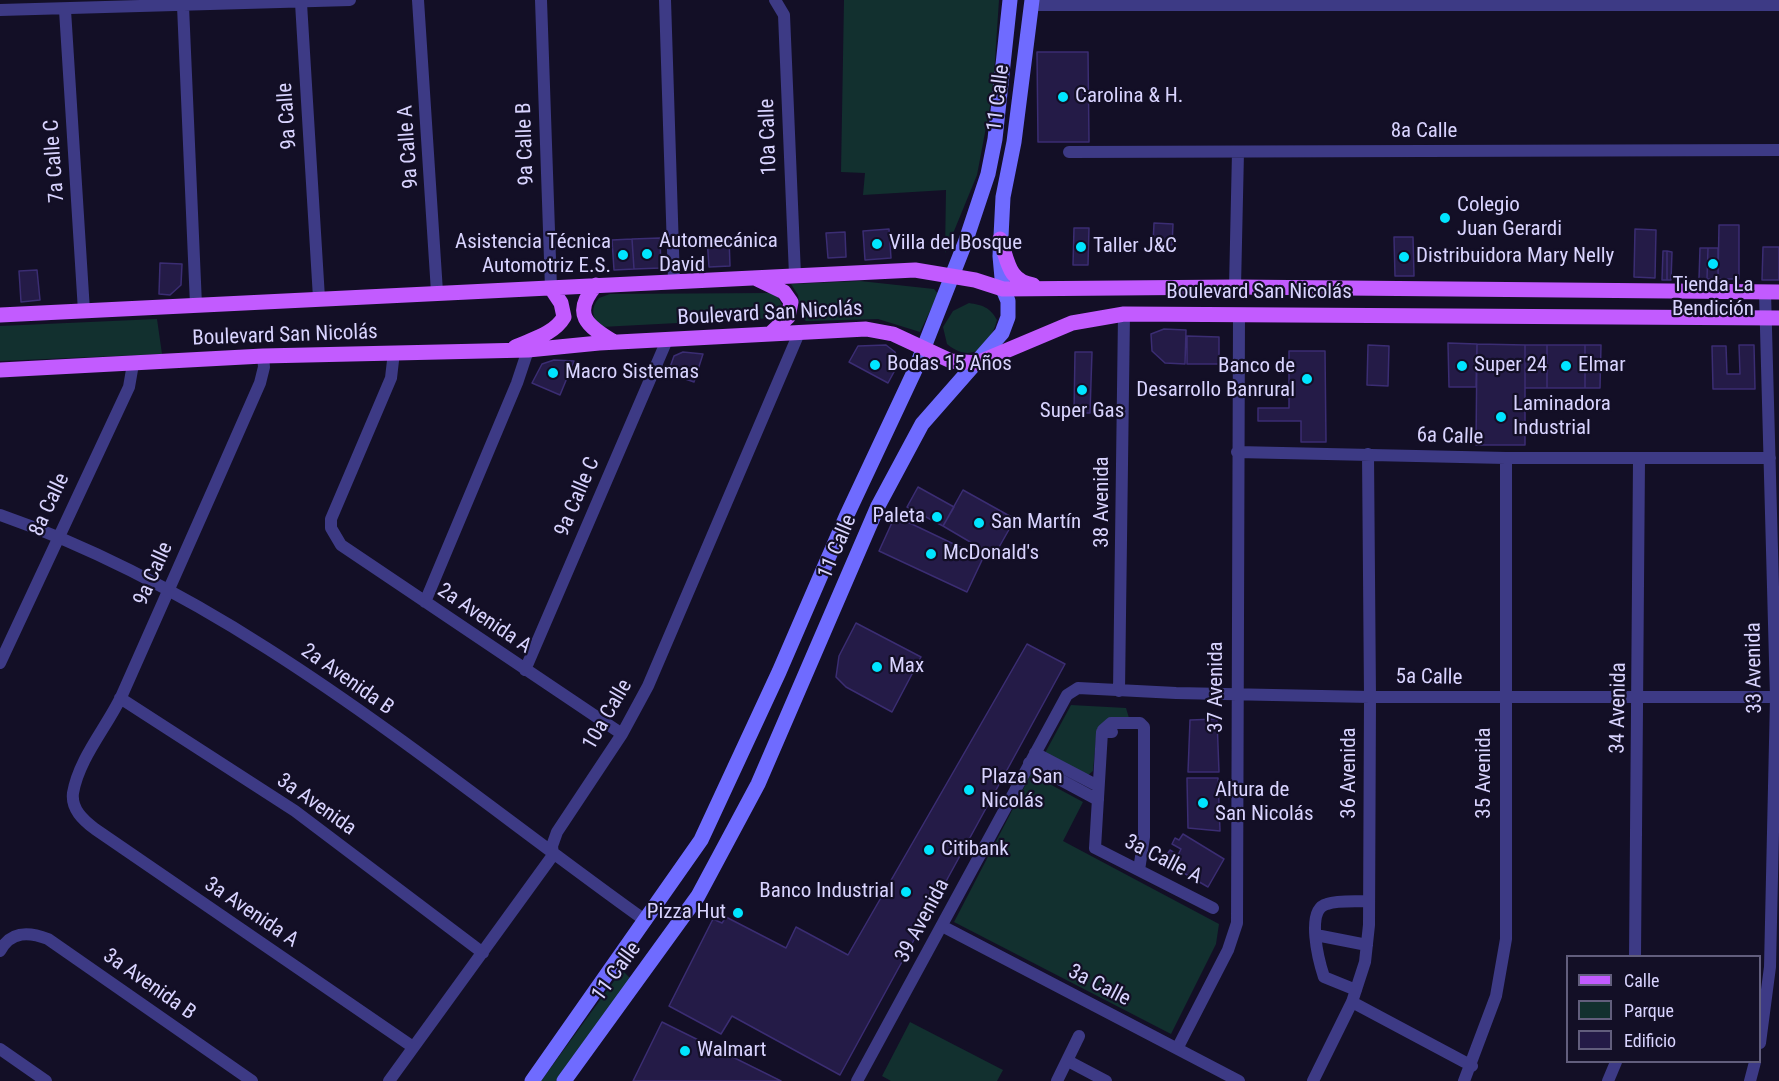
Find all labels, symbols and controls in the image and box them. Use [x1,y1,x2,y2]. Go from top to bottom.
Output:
street label: 11 Calle [982,63,1016,133]
street label: 9a Calle [273,82,303,150]
place label: Carolina & H. [1075,84,1183,110]
marker: Carolina & H. [1056,90,1070,104]
street label: 10a Calle [755,98,783,176]
street label: 9a Calle B [512,102,540,186]
street label: 9a Calle A [394,104,424,190]
street label: 7a Calle C [40,119,70,203]
street label: 8a Calle [1391,119,1457,145]
place label: Colegio Juan Gerardi [1457,193,1562,243]
marker: Colegio Juan Gerardi [1438,211,1452,225]
place label: Automecánica David [659,229,778,279]
place label: Asistencia Técnica Automotriz E.S. [455,230,611,280]
place label: Villa del Bosque [889,231,1022,257]
place label: Taller J&C [1093,234,1177,260]
marker: Villa del Bosque [870,237,884,251]
marker: Taller J&C [1074,240,1088,254]
place label: Distribuidora Mary Nelly [1416,244,1614,270]
marker: Automecánica David [640,247,654,261]
marker: Asistencia Técnica Automotriz E.S. [616,248,630,262]
marker: Distribuidora Mary Nelly [1397,250,1411,264]
marker: Tienda La Bendición [1706,257,1720,271]
place label: Tienda La Bendición [1672,273,1754,323]
street label: Boulevard San Nicolás [1166,280,1352,306]
street label: Boulevard San Nicolás [677,297,863,331]
street label: Boulevard San Nicolás [192,320,378,352]
place label: Bodas 15 Años [887,352,1012,378]
place label: Super 24 [1474,353,1547,379]
place label: Elmar [1578,353,1626,379]
place label: Banco de Desarrollo Banrural [1136,354,1295,404]
marker: Bodas 15 Años [868,358,882,372]
marker: Super 24 [1455,359,1469,373]
marker: Elmar [1559,359,1573,373]
place label: Macro Sistemas [565,360,699,386]
marker: Macro Sistemas [546,366,560,380]
marker: Banco de Desarrollo Banrural [1300,372,1314,386]
marker: Super Gas [1075,383,1089,397]
place label: Laminadora Industrial [1513,392,1611,442]
place label: Super Gas [1040,399,1124,425]
marker: Laminadora Industrial [1494,410,1508,424]
street label: 6a Calle [1416,423,1484,451]
street label: 9a Calle C [550,454,606,540]
street label: 38 Avenida [1090,456,1116,548]
street label: 8a Calle [24,469,76,541]
place label: Paleta [872,504,925,530]
marker: Paleta [930,510,944,524]
place label: San Martín [991,510,1081,536]
street label: 11 Calle [813,511,863,583]
marker: San Martín [972,516,986,530]
street label: 9a Calle [129,538,179,610]
place label: McDonald's [943,541,1039,567]
marker: McDonald's [924,547,938,561]
street label: 2a Avenida A [432,578,536,660]
street label: 33 Avenida [1742,622,1768,714]
street label: 2a Avenida B [296,639,398,721]
street label: 37 Avenida [1204,641,1230,733]
place label: Max [889,654,924,680]
marker: Max [870,660,884,674]
street label: 34 Avenida [1606,662,1632,754]
street label: 5a Calle [1395,665,1463,691]
street label: 10a Calle [578,675,638,755]
street label: 36 Avenida [1337,727,1363,819]
street label: 35 Avenida [1472,727,1498,819]
place label: Plaza San Nicolás [981,765,1063,815]
street label: 3a Avenida [272,769,360,841]
place label: Altura de San Nicolás [1215,778,1313,828]
marker: Plaza San Nicolás [962,783,976,797]
marker: Altura de San Nicolás [1196,796,1210,810]
street label: 3a Calle A [1120,830,1206,890]
place label: Citibank [941,837,1009,863]
marker: Citibank [922,843,936,857]
street label: 3a Avenida A [199,872,303,954]
street label: 39 Avenida [890,875,956,967]
place label: Banco Industrial [759,879,894,905]
marker: Banco Industrial [899,885,913,899]
place label: Pizza Hut [647,900,726,926]
marker: Pizza Hut [731,906,745,920]
street label: 11 Calle [587,937,647,1007]
street label: 3a Avenida B [98,944,200,1026]
legend [1566,955,1761,1063]
street label: 3a Calle [1064,960,1134,1012]
text: Calle [1624,970,1660,991]
text: Parque [1624,1000,1674,1021]
text: Edificio [1624,1030,1676,1051]
place label: Walmart [697,1038,767,1064]
marker: Walmart [678,1044,692,1058]

